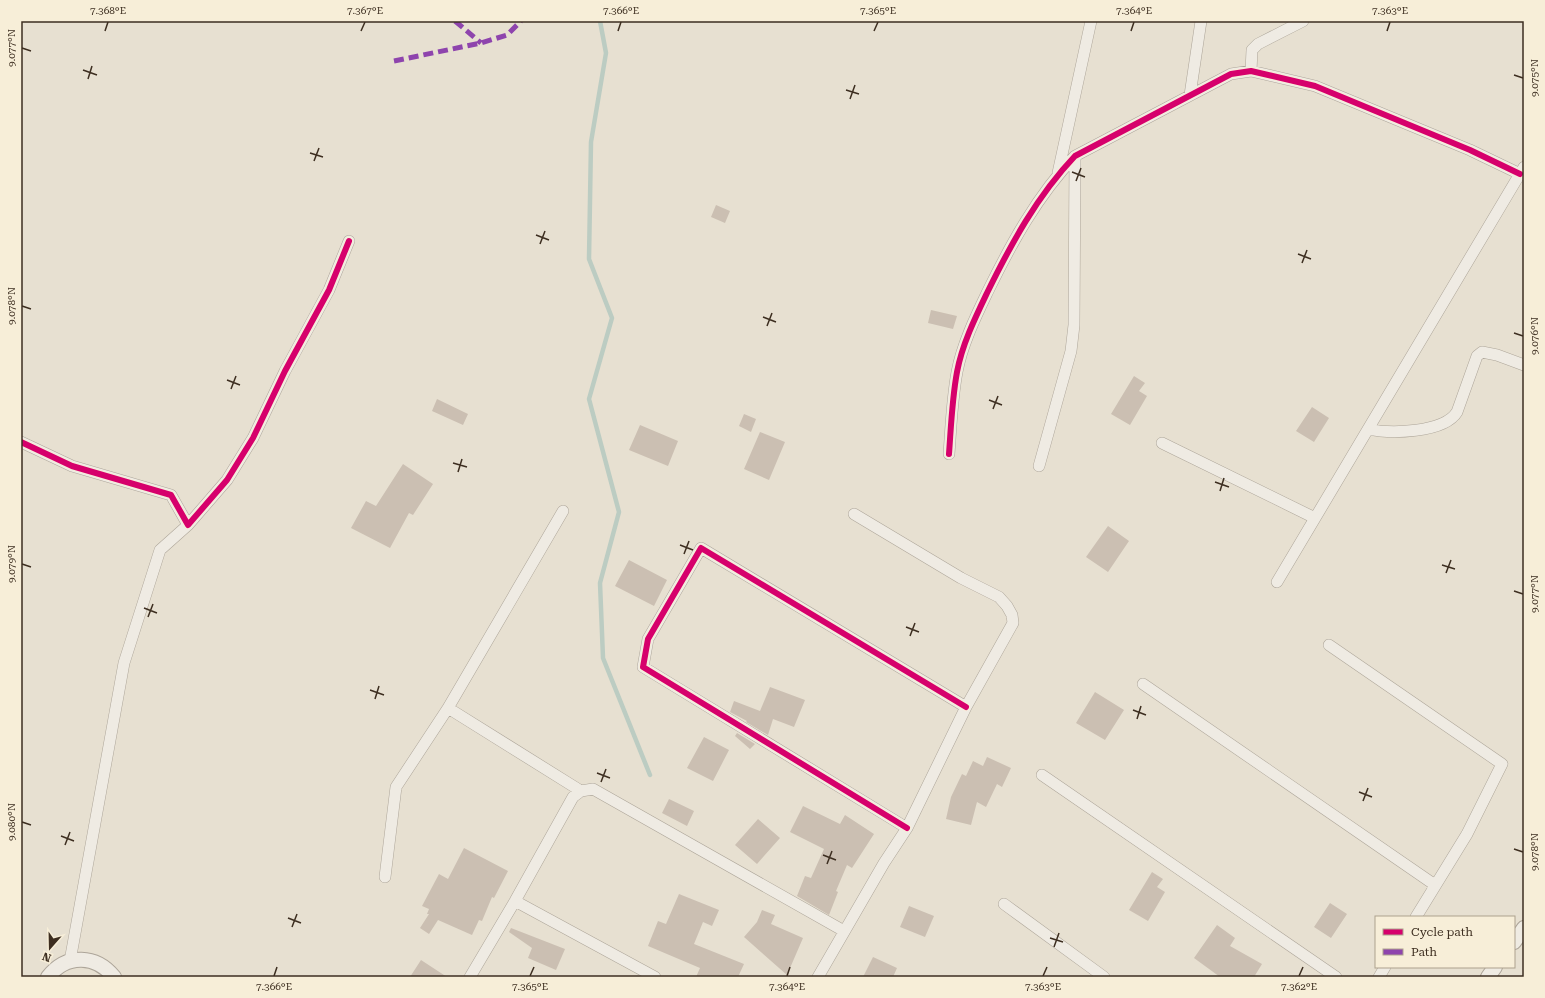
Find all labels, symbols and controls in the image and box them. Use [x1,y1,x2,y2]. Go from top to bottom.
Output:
text: 7.368°E [90,5,126,16]
text: 7.367°E [347,5,383,16]
text: 7.366°E [603,5,639,16]
text: 7.365°E [860,5,896,16]
text: 7.364°E [1116,5,1152,16]
text: 7.363°E [1372,5,1408,16]
text: 9.077°N [6,29,17,67]
text: 9.075°N [1529,59,1540,97]
text: 9.078°N [6,287,17,325]
text: 9.076°N [1529,317,1540,355]
text: 9.079°N [6,545,17,583]
text: 9.077°N [1529,575,1540,613]
text: 9.080°N [6,803,17,841]
text: 9.078°N [1529,833,1540,871]
legend [1375,916,1515,968]
text: Cycle path [1411,925,1473,939]
north arrow [30,928,70,968]
text: Path [1411,945,1437,959]
text: N [40,949,53,964]
text: 7.366°E [256,981,292,992]
text: 7.365°E [512,981,548,992]
text: 7.364°E [769,981,805,992]
text: 7.363°E [1025,981,1061,992]
text: 7.362°E [1281,981,1317,992]

